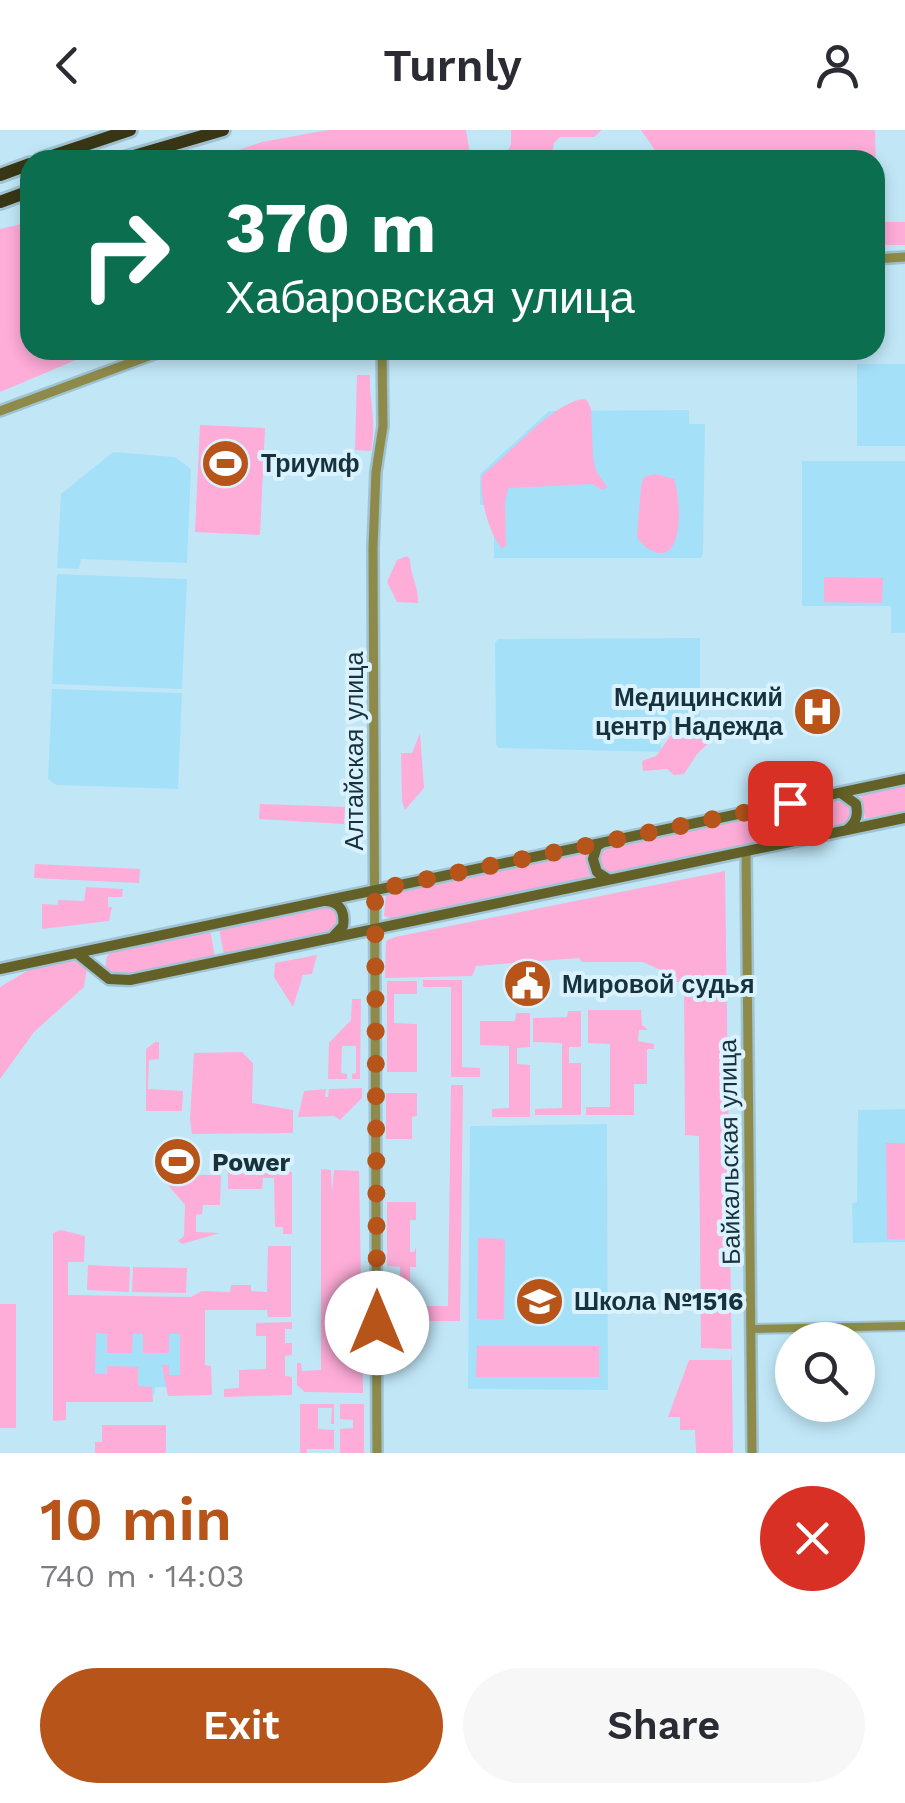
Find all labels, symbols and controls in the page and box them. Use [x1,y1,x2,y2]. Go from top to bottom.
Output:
icon: back [40,38,95,93]
icon: person [810,38,865,93]
text: Turnly [383,39,522,92]
text: 370 m [225,187,436,269]
icon: right [60,190,190,320]
text: Хабаровская улица [225,271,635,324]
sports icon: Триумф [200,437,252,489]
place label: Триумф [261,449,360,478]
street label: Алтайская улица [340,651,369,850]
place label: Медицинский центр Надежда [595,683,784,741]
hospital icon: Медицинский центр Надежда [792,685,844,737]
pin [748,761,833,846]
icon: arrive [763,776,818,831]
public building icon: Мировой судья [501,958,553,1010]
place label: Мировой судья [562,970,755,999]
street label: Байкальская улица [713,1039,746,1265]
sports icon: Power [151,1136,203,1188]
place label: Power [212,1148,291,1177]
position arrow [325,1271,429,1375]
school or university icon: Школа №1516 [513,1275,565,1327]
place label: Школа №1516 [574,1287,744,1316]
map controls [775,1322,875,1422]
button: search [775,1322,875,1422]
text: 10 min [40,1484,232,1555]
button: close [760,1486,865,1591]
text: 740 m · 14:03 [40,1557,245,1595]
button: Exit [40,1668,443,1783]
button: Share [463,1668,865,1783]

